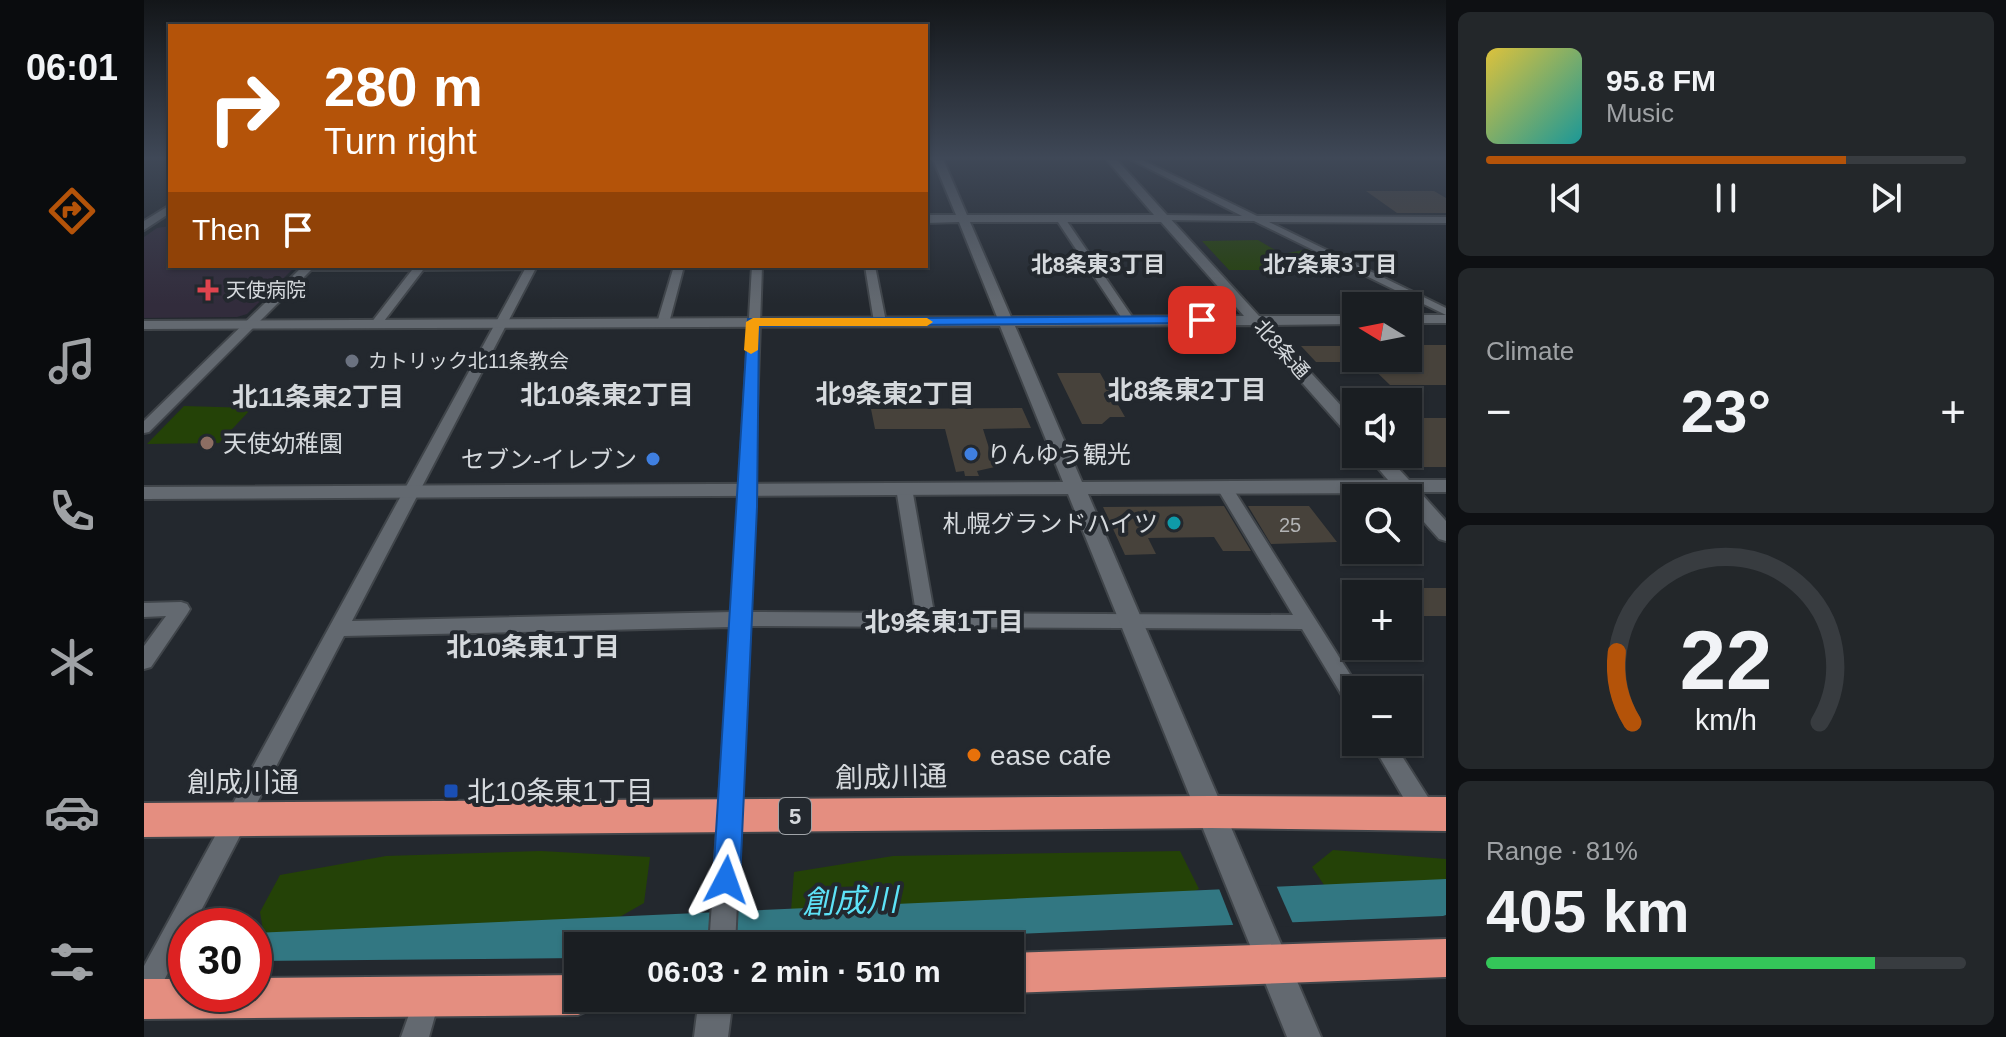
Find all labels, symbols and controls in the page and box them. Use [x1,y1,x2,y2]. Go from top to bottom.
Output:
text: 06:01 [26,47,118,88]
text: 280 m [324,55,483,118]
icon: right [192,56,296,160]
text: 95.8 FM [1606,64,1716,97]
text: Music [1606,98,1674,128]
text: Turn right [324,121,477,162]
icon: previous [1544,176,1588,220]
icon: pause [1704,176,1748,220]
icon: next [1864,176,1908,220]
icon: directions [44,183,100,239]
icon: arrive [276,208,320,252]
text: Then [192,213,260,246]
district label: 北8条東3丁目 [1031,252,1165,277]
district label: 北7条東3丁目 [1263,252,1397,277]
marker: 天使病院 [197,279,219,301]
place label: 天使病院 [226,279,306,301]
pin [1168,286,1236,354]
north arrow [1342,292,1422,372]
map controls [1342,292,1422,756]
icon: arrive [1180,298,1224,342]
street label: 北8条通 [1250,315,1314,383]
icon: music [44,333,100,389]
text: Climate [1486,336,1574,366]
place label: カトリック北11条教会 [368,350,569,372]
marker: カトリック北11条教会 [343,352,361,370]
district label: 北8条東2丁目 [1108,375,1266,405]
text: 23° [1681,378,1771,445]
district label: 北9条東2丁目 [816,379,974,409]
district label: 北10条東2丁目 [520,380,694,410]
district label: 北11条東2丁目 [232,382,404,412]
text: − [1486,387,1512,436]
text: + [1940,387,1966,436]
button: sound [1342,388,1422,468]
place label: 天使幼稚園 [223,430,343,457]
marker: 天使幼稚園 [198,434,216,452]
place label: りんゆう観光 [987,441,1131,468]
marker: りんゆう観光 [962,445,980,463]
place label: セブン-イレブン [461,446,637,473]
marker: セブン-イレブン [644,450,662,468]
icon: phone [44,483,100,539]
button: search [1342,484,1422,564]
place label: 札幌グランドハイツ [942,510,1158,537]
marker: 札幌グランドハイツ [1165,514,1183,532]
house number: 25 [1279,514,1301,536]
button: + [1342,580,1422,660]
district label: 北9条東1丁目 [865,607,1023,637]
text: 22 [1680,613,1772,706]
district label: 北10条東1丁目 [446,632,620,662]
icon: climate [44,634,100,690]
button: − [1342,676,1422,756]
text: km/h [1695,704,1757,736]
place label: ease cafe [990,740,1111,771]
marker: ease cafe [965,746,983,764]
street label: 創成川通 [835,761,947,793]
street label: 創成川通 [187,767,299,798]
place label: 北10条東1丁目 [467,776,654,807]
marker: 北10条東1丁目 [442,782,460,800]
icon: car [44,784,100,840]
road number: 5 [779,798,811,834]
text: Range · 81% [1486,836,1638,866]
position arrow [684,838,768,922]
text: 405 km [1486,878,1690,945]
water label: 創成川 [801,881,902,921]
speed limit sign: 30 [168,908,272,1012]
icon: filters [44,934,100,990]
text: 06:03 · 2 min · 510 m [647,955,941,988]

